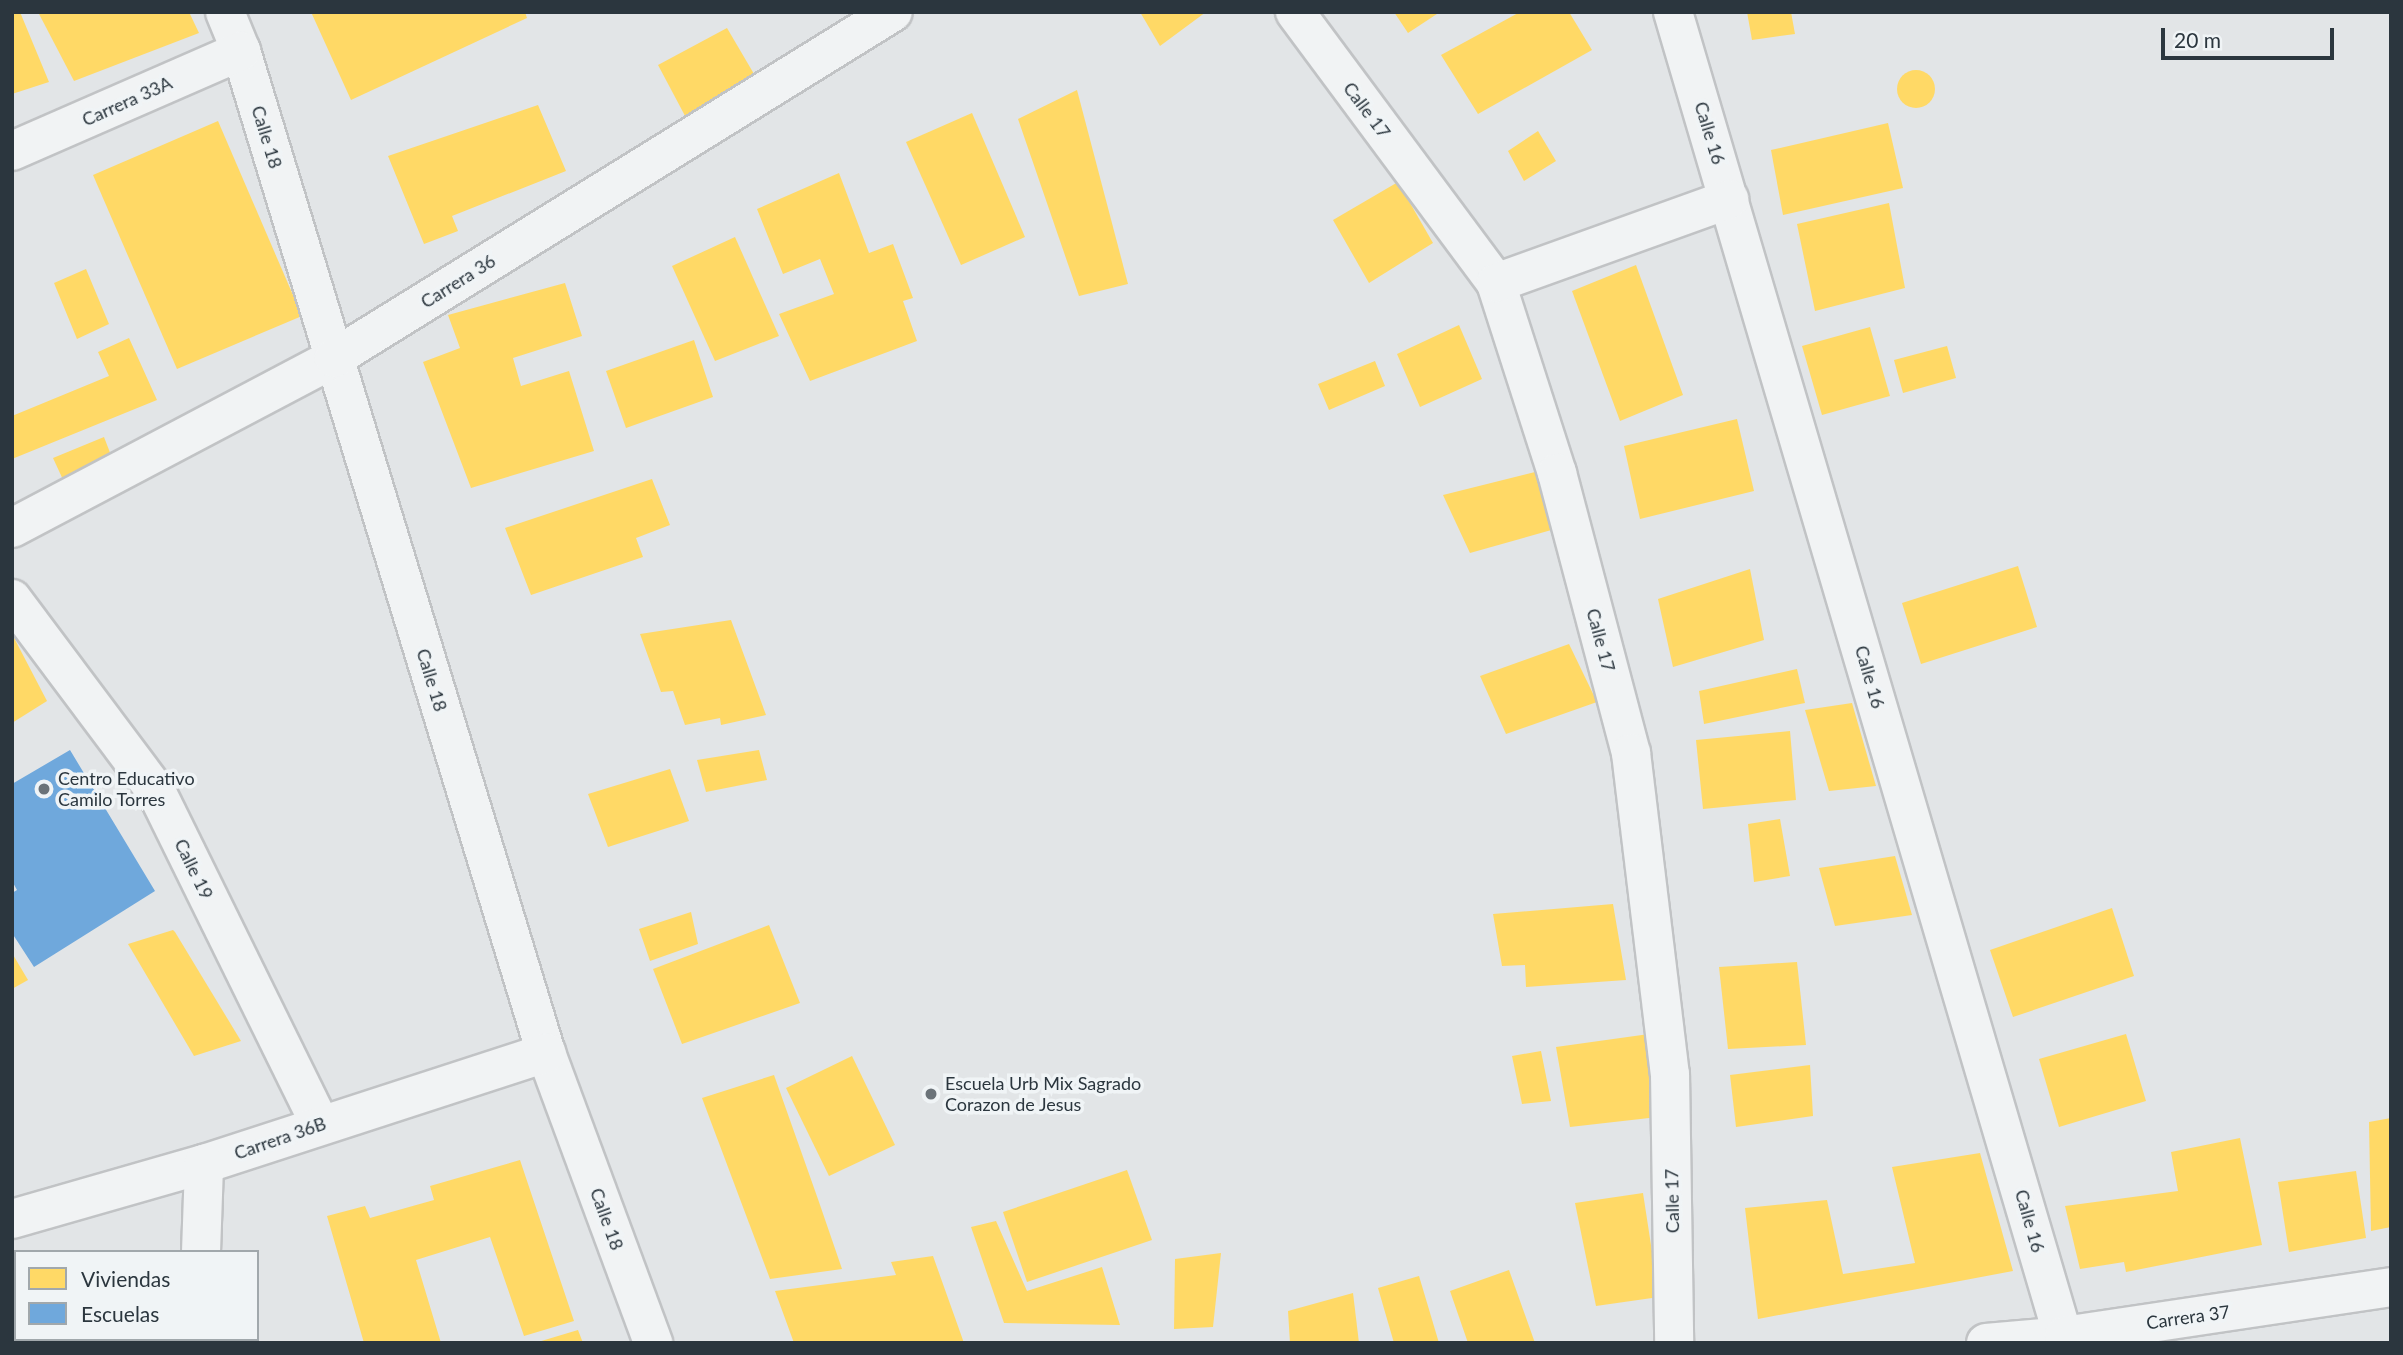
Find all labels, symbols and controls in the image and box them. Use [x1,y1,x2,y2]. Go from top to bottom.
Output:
scale bar [2165,14,2338,58]
text: 20 m [2174,27,2221,52]
street label: Carrera 33A [79,72,175,130]
street label: Calle 17 [1339,78,1395,142]
street label: Calle 16 [1690,99,1730,167]
street label: Calle 18 [247,103,287,171]
street label: Carrera 36 [417,250,499,312]
street label: Calle 17 [1582,606,1620,674]
street label: Calle 16 [1851,643,1889,711]
street label: Calle 18 [412,646,452,714]
place label: Centro Educativo Camilo Torres [58,768,195,810]
marker: Centro Educativo Camilo Torres [36,781,52,797]
street label: Calle 19 [170,835,218,903]
place label: Escuela Urb Mix Sagrado Corazon de Jesus [945,1073,1141,1116]
marker: Escuela Urb Mix Sagrado Corazon de Jesus [923,1086,939,1102]
street label: Carrera 36B [231,1112,329,1164]
street label: Calle 17 [1661,1169,1683,1233]
street label: Calle 18 [586,1185,628,1253]
street label: Calle 16 [2011,1187,2049,1255]
legend [14,1250,259,1341]
text: Viviendas [81,1266,170,1291]
street label: Carrera 37 [2145,1300,2231,1334]
text: Escuelas [81,1301,159,1326]

